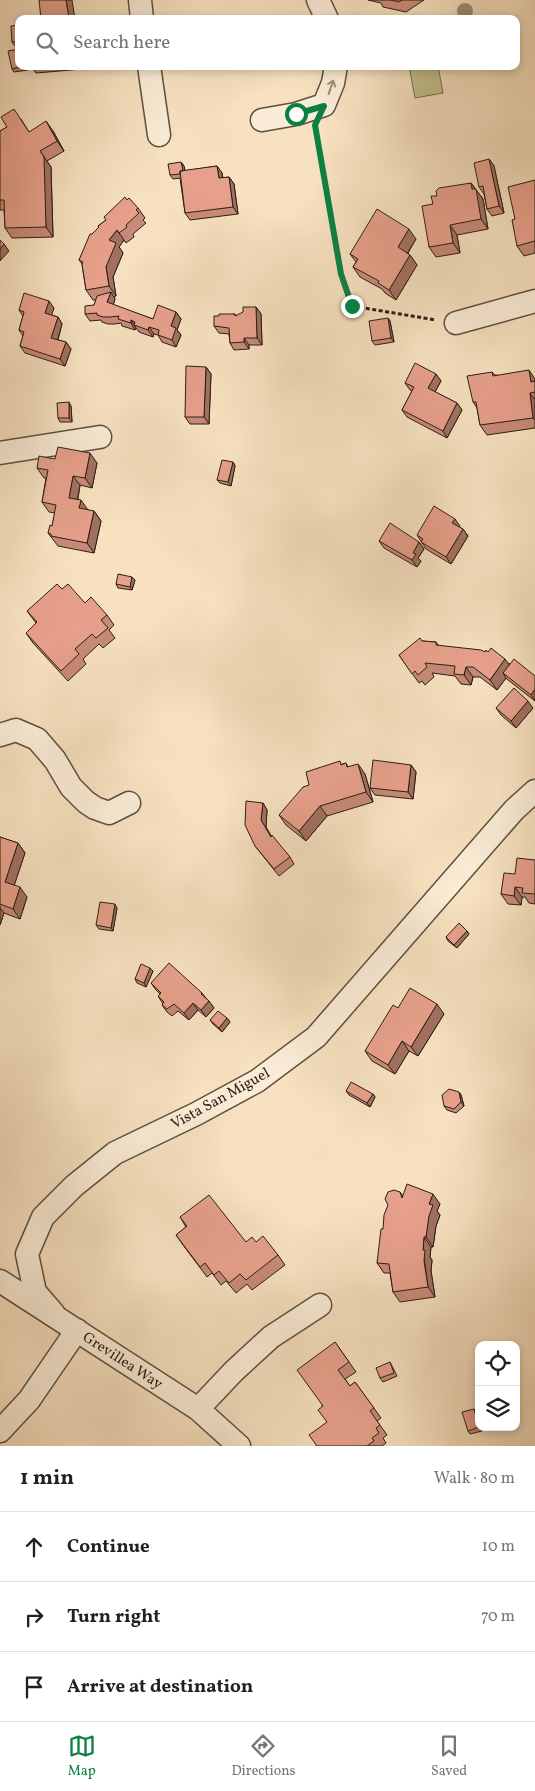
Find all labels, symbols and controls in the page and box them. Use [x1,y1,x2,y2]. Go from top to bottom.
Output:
search box [15,15,520,70]
icon: search [33,29,61,57]
text: Search here [73,30,170,56]
one-way arrow [327,80,336,95]
route start [285,103,308,126]
route end [341,295,364,318]
street label: Vista San Miguel [167,1063,274,1135]
street label: Grevillea Way [78,1327,166,1395]
map controls [475,1341,520,1431]
button: locate [475,1341,520,1386]
button: layers [475,1386,520,1431]
text: 1 min [20,1464,74,1493]
text: Walk · 80 m [434,1468,515,1490]
icon: ahead [20,1533,48,1561]
text: Continue [67,1534,150,1560]
text: 10 m [482,1536,515,1558]
icon: right [20,1603,48,1631]
text: Turn right [67,1604,160,1630]
text: 70 m [481,1606,515,1628]
icon: arrive [20,1673,48,1701]
text: Arrive at destination [67,1674,253,1700]
tab: Map [68,1732,96,1781]
tab: Directions [231,1732,296,1781]
tab: Saved [431,1732,467,1781]

